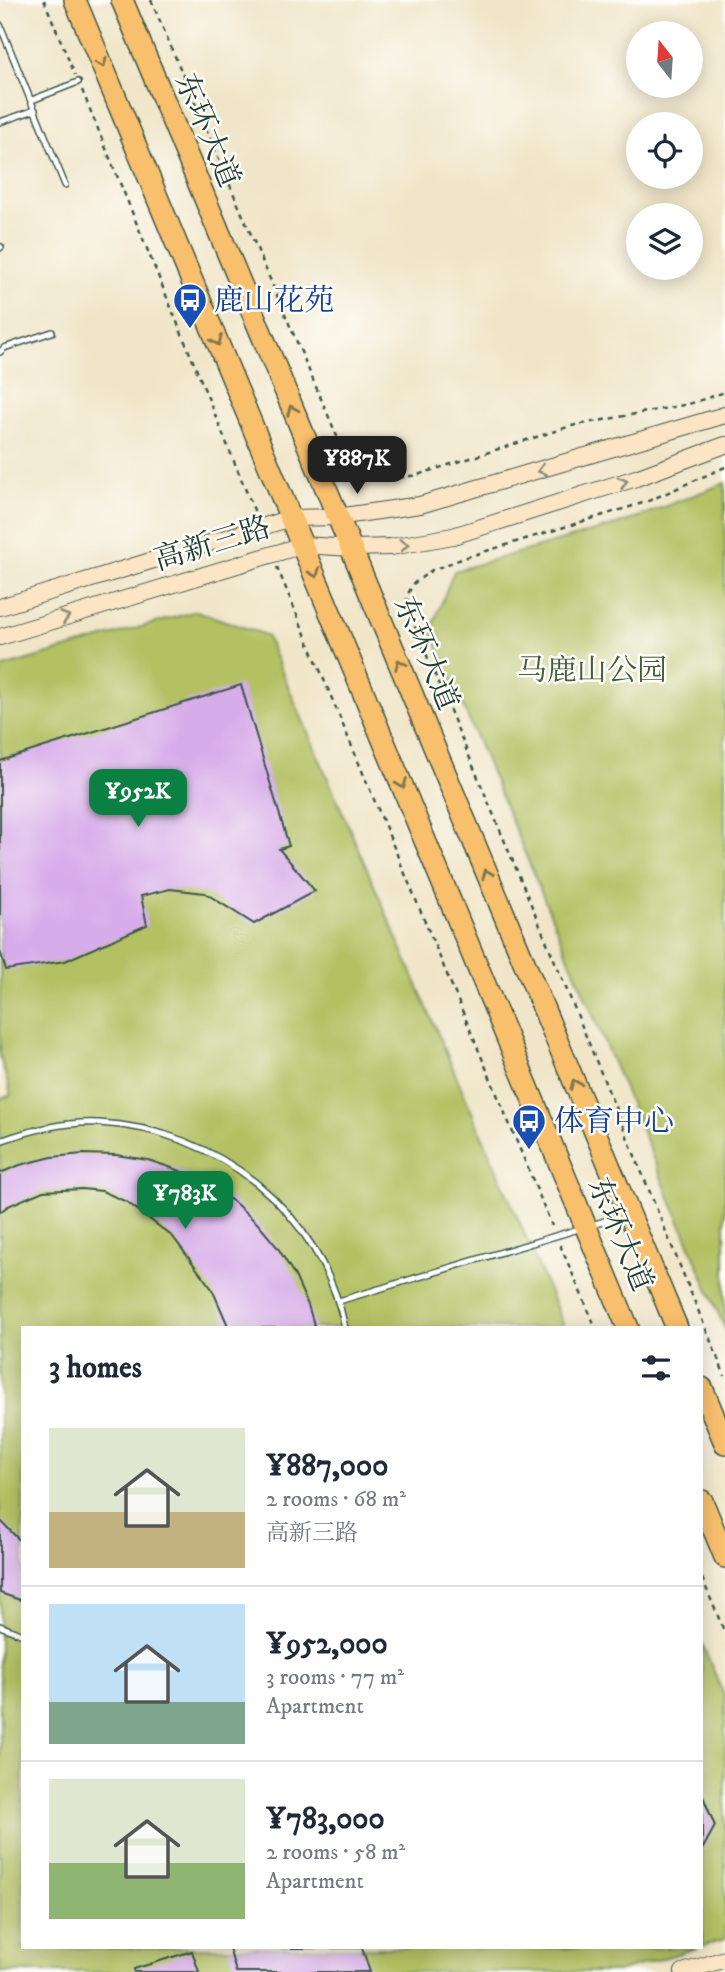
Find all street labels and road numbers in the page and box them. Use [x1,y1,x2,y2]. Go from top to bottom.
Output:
street label: 东环大道 [166,68,247,193]
street label: 高新三路 [150,509,275,580]
street label: 东环大道 [385,591,466,716]
street label: 东环大道 [579,1172,660,1297]

